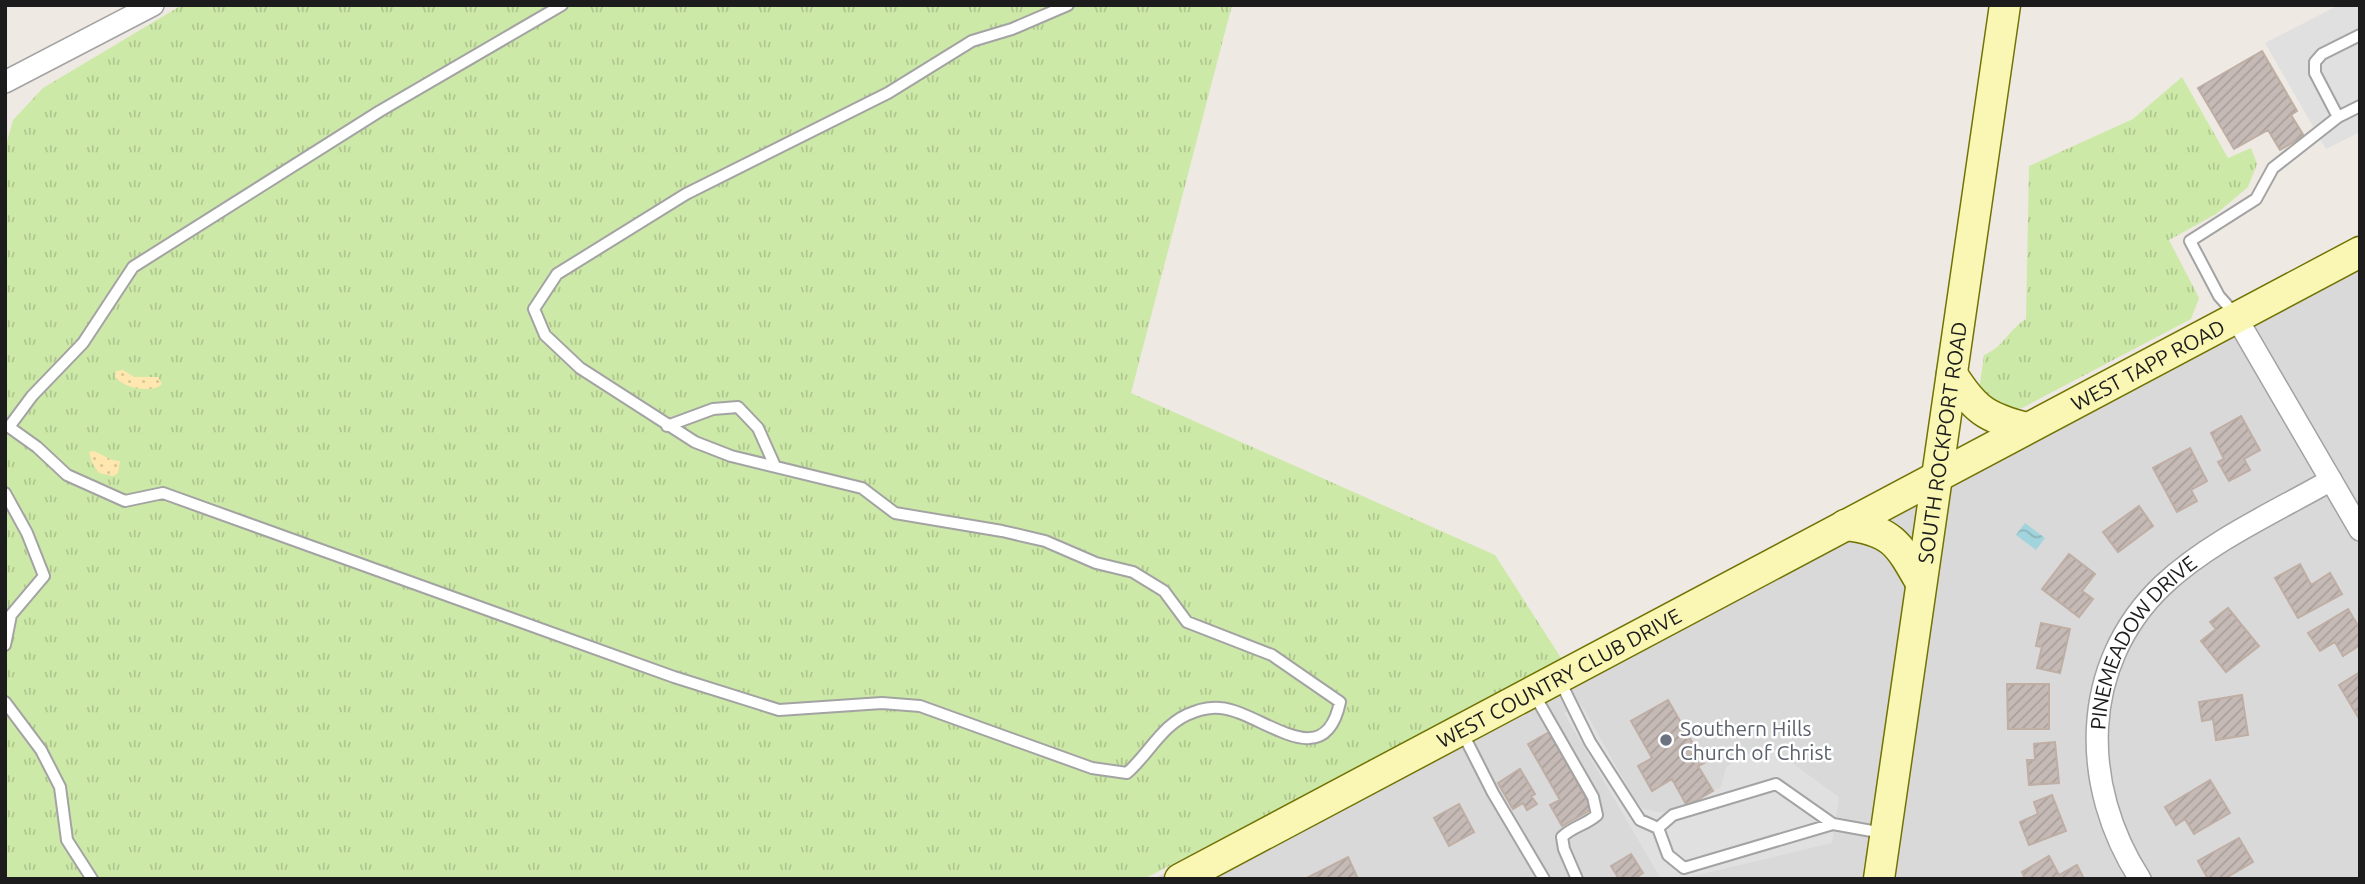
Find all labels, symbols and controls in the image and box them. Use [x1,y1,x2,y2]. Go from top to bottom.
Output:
street label: WEST TAPP ROAD [2067,314,2229,415]
street label: SOUTH ROCKPORT ROAD [1913,320,1971,565]
street label: PINEMEADOW DRIVE [2085,550,2201,730]
street label: WEST COUNTRY CLUB DRIVE [1433,603,1685,752]
place label: Southern Hills Church of Christ [1680,716,1832,764]
marker: Southern Hills Church of Christ [1658,732,1674,748]

